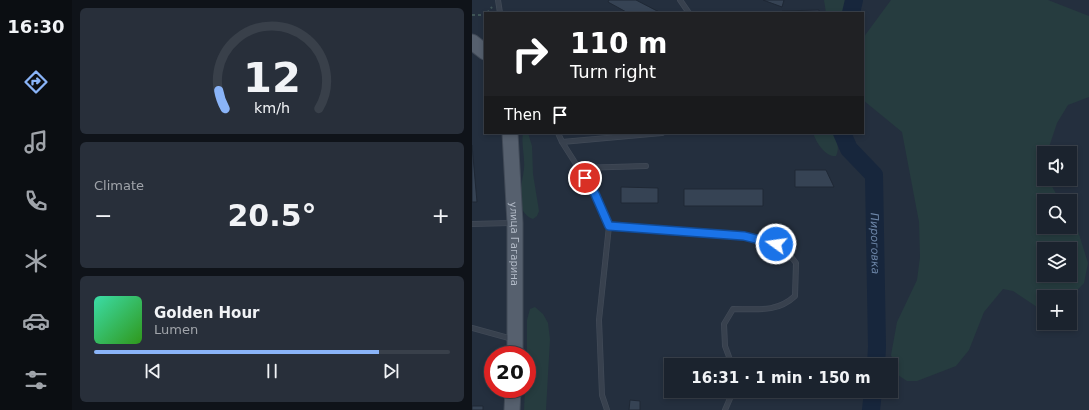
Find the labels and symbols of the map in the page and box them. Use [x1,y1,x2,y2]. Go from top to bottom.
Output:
pin [568,161,602,195]
street label: улица Гагарина [508,202,520,286]
water label: Пироговка [868,213,882,275]
position arrow [755,223,797,265]
speed limit sign: 20 [484,346,536,398]

